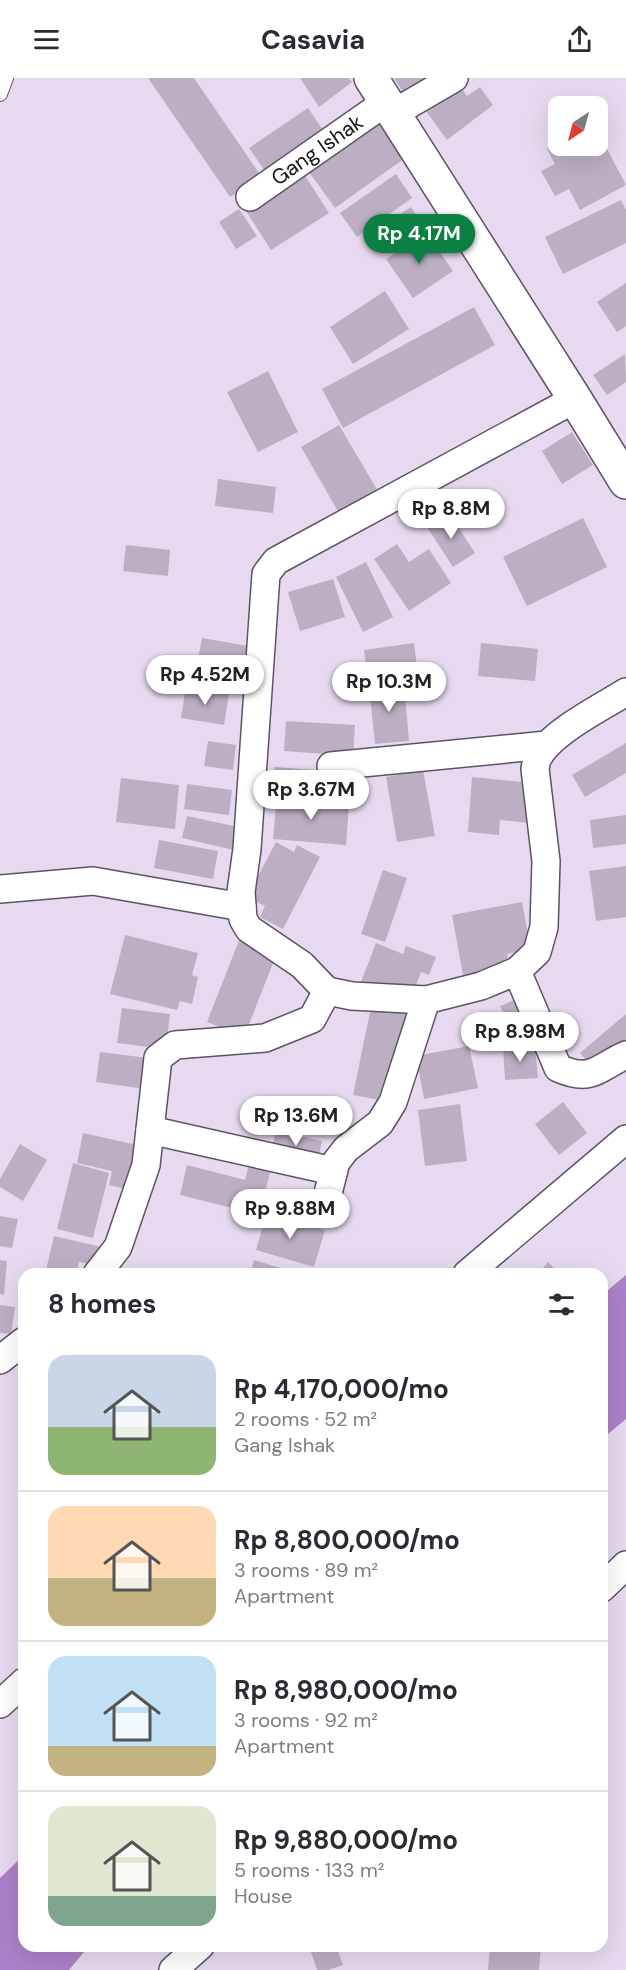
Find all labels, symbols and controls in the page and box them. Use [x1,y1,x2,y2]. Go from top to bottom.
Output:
text: Casavia [261,22,365,57]
icon: menu [30,23,63,56]
icon: share [563,23,596,56]
north arrow [548,96,608,156]
map controls [548,96,608,156]
street label: Gang Ishak [266,108,369,192]
pin: Rp 4.17M [357,214,481,265]
text: Rp 4.17M [377,220,461,246]
pin: Rp 8.8M [396,489,506,540]
text: Rp 8.8M [412,495,490,521]
pin: Rp 4.52M [143,655,267,706]
text: Rp 4.52M [160,661,250,687]
pin: Rp 10.3M [327,662,451,713]
text: Rp 10.3M [346,668,432,694]
pin: Rp 3.67M [249,770,373,821]
text: Rp 3.67M [267,776,355,802]
pin: Rp 8.98M [458,1012,582,1063]
text: Rp 8.98M [475,1018,565,1044]
pin: Rp 13.6M [234,1096,358,1147]
text: Rp 13.6M [254,1102,338,1128]
pin: Rp 9.88M [228,1189,352,1240]
text: Rp 9.88M [245,1195,335,1221]
text: 8 homes [48,1287,156,1321]
icon: filters [545,1288,578,1321]
text: Rp 4,170,000/mo [234,1372,449,1406]
icon: home [96,1379,168,1451]
text: 2 rooms · 52 m² [234,1406,377,1432]
text: Gang Ishak [234,1432,335,1458]
text: Rp 8,800,000/mo [234,1523,460,1557]
icon: home [96,1530,168,1602]
text: 3 rooms · 89 m² [234,1557,378,1583]
text: Apartment [234,1583,334,1609]
text: Rp 8,980,000/mo [234,1673,458,1707]
icon: home [96,1680,168,1752]
text: 3 rooms · 92 m² [234,1707,378,1733]
text: Apartment [234,1733,334,1759]
text: Rp 9,880,000/mo [234,1823,458,1857]
icon: home [96,1830,168,1902]
text: 5 rooms · 133 m² [234,1857,384,1883]
text: House [234,1883,292,1909]

